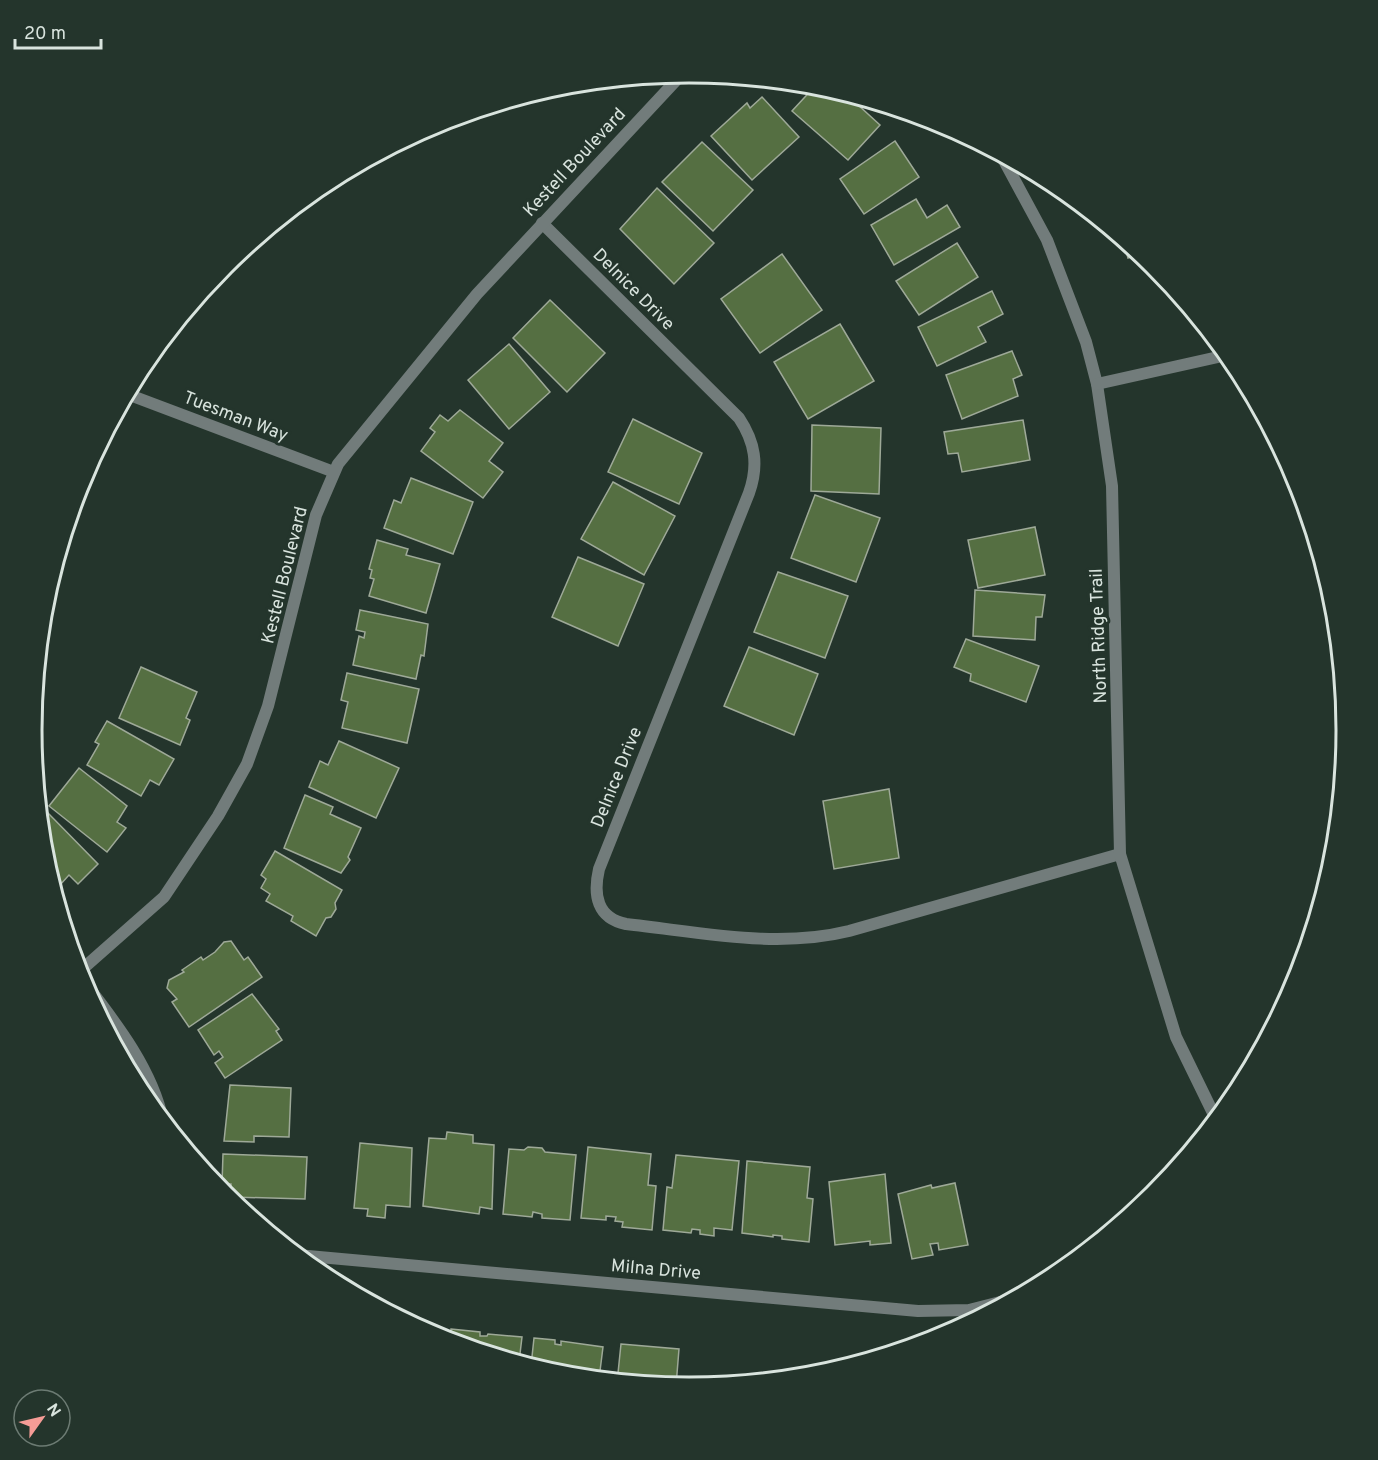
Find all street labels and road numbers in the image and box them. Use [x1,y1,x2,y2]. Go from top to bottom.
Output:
street label: Kestell Boulevard [519,104,631,222]
street label: Delnice Drive [587,244,679,336]
street label: Tuesman Way [180,387,291,448]
street label: Kestell Boulevard [257,504,314,646]
street label: North Ridge Trail [1086,568,1113,704]
street label: Delnice Drive [587,724,648,831]
street label: Milna Drive [610,1255,702,1286]

